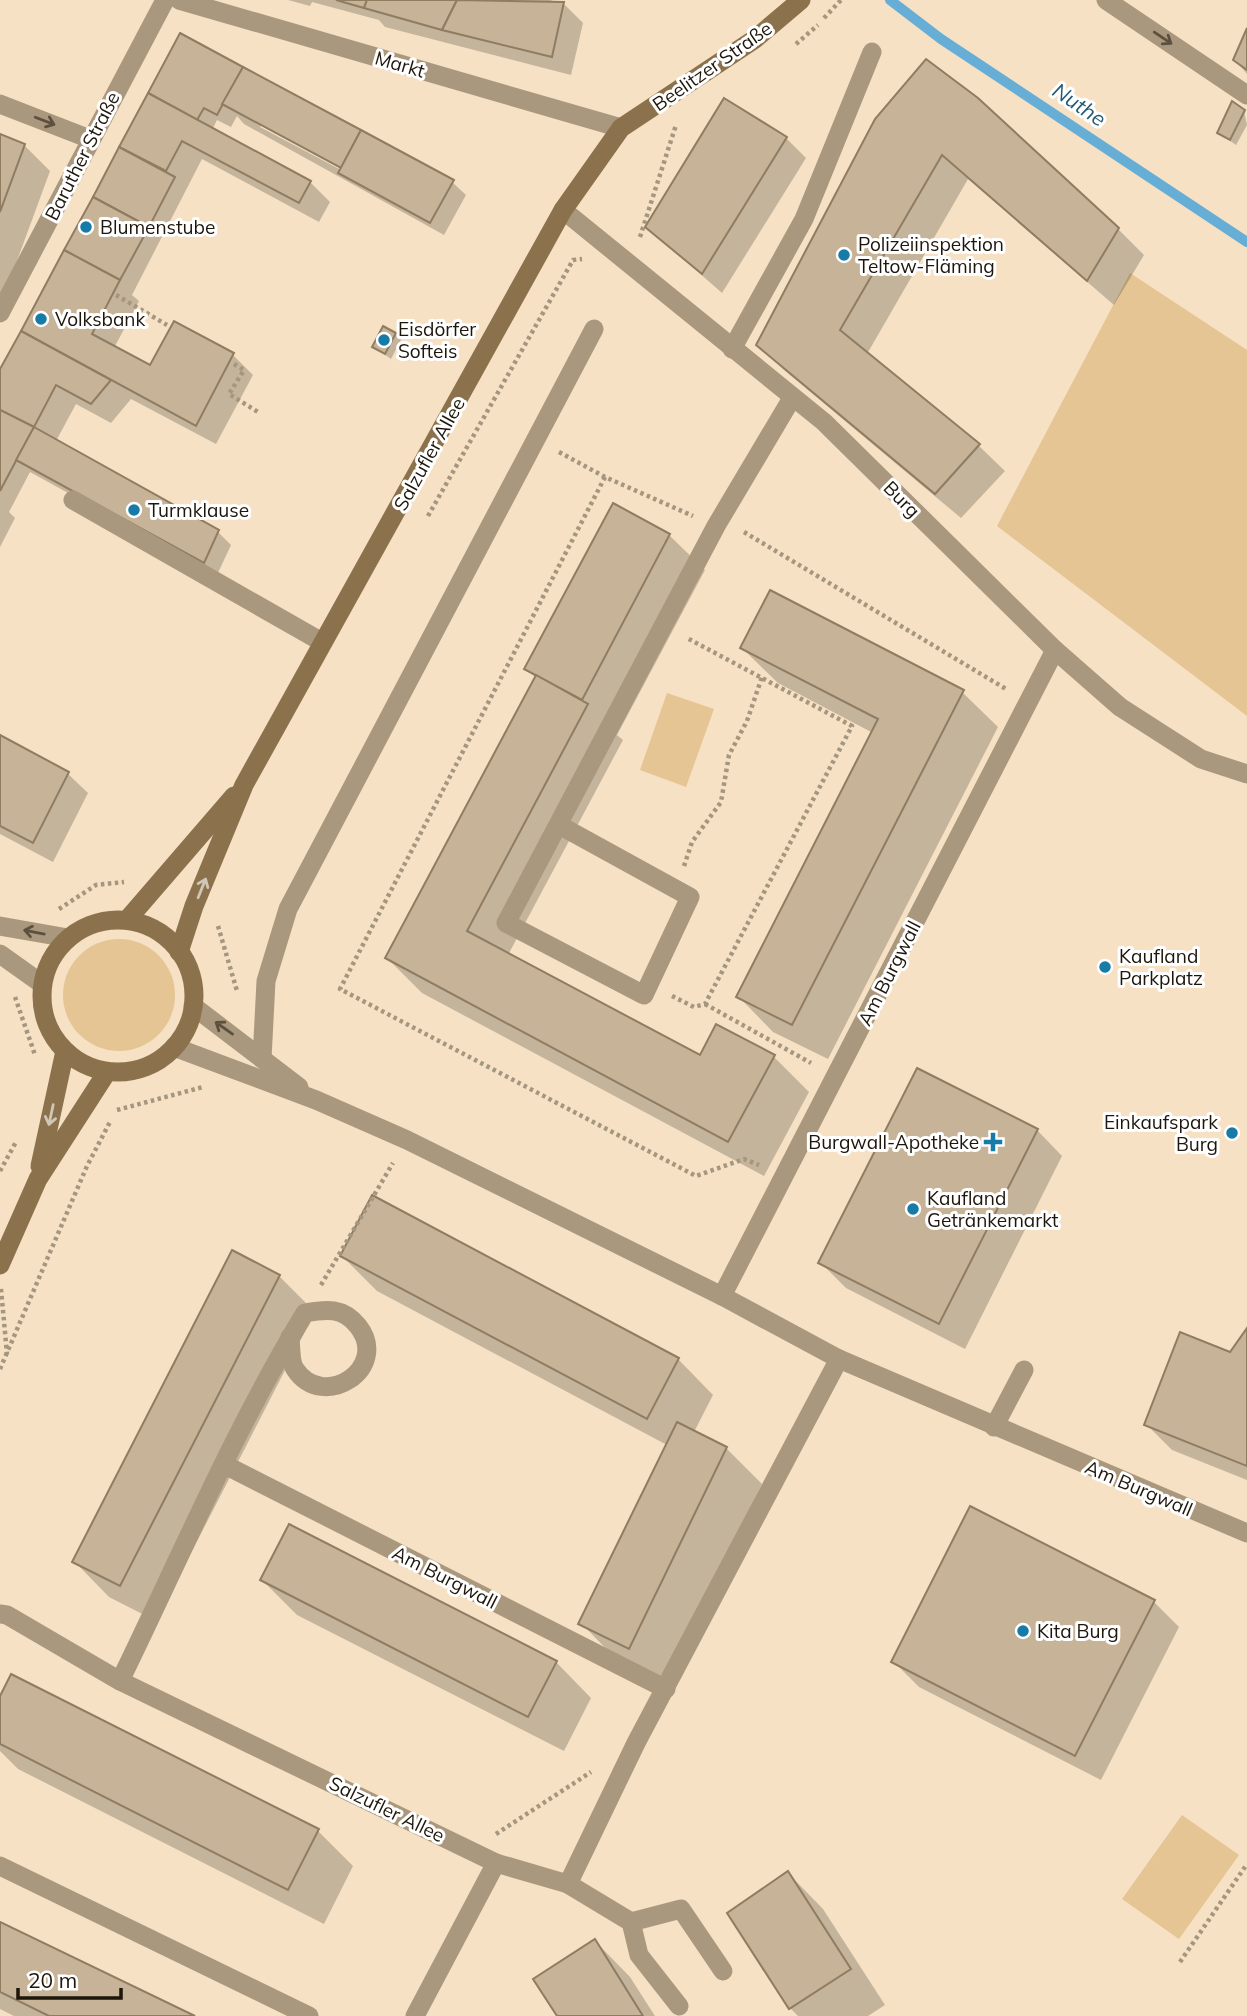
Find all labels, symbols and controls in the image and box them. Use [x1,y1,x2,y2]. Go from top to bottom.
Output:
street label: Beelitzer Straße [648,16,776,116]
one-way arrow [1153,31,1172,45]
street label: Markt [372,45,428,83]
water label: Nuthe [1048,77,1111,131]
street label: Baruther Straße [39,88,125,224]
one-way arrow [34,116,55,129]
place label: Blumenstube [100,215,215,239]
marker: Blumenstube [78,219,94,235]
place label: Polizeiinspektion Teltow-Fläming [858,232,1004,278]
marker: Polizeiinspektion Teltow-Fläming [836,247,852,263]
place label: Volksbank [55,307,145,331]
marker: Volksbank [33,311,49,327]
place label: Eisdörfer Softeis [398,317,476,363]
marker: Eisdörfer Softeis [376,332,392,348]
street label: Salzufler Allee [388,393,470,515]
street label: Burg [879,476,925,522]
place label: Turmklause [148,498,249,522]
marker: Turmklause [126,502,142,518]
one-way arrow [196,877,209,899]
street label: Am Burgwall [852,917,926,1029]
one-way arrow [23,925,46,938]
place label: Kaufland Parkplatz [1119,944,1203,990]
marker: Kaufland Parkplatz [1097,959,1113,975]
one-way arrow [215,1021,234,1035]
one-way arrow [44,1103,58,1126]
place label: Einkaufspark Burg [1104,1110,1218,1156]
marker: Einkaufspark Burg [1224,1125,1240,1141]
place label: Burgwall-Apotheke [808,1130,979,1154]
marker: Burgwall-Apotheke [985,1134,1001,1150]
place label: Kaufland Getränkemarkt [927,1186,1059,1232]
marker: Kaufland Getränkemarkt [905,1201,921,1217]
street label: Am Burgwall [1082,1455,1196,1521]
street label: Am Burgwall [389,1540,501,1614]
place label: Kita Burg [1037,1619,1119,1643]
marker: Kita Burg [1015,1623,1031,1639]
street label: Salzufler Allee [325,1771,449,1847]
scale bar [18,1956,121,2000]
text: 20 m [28,1967,77,1993]

